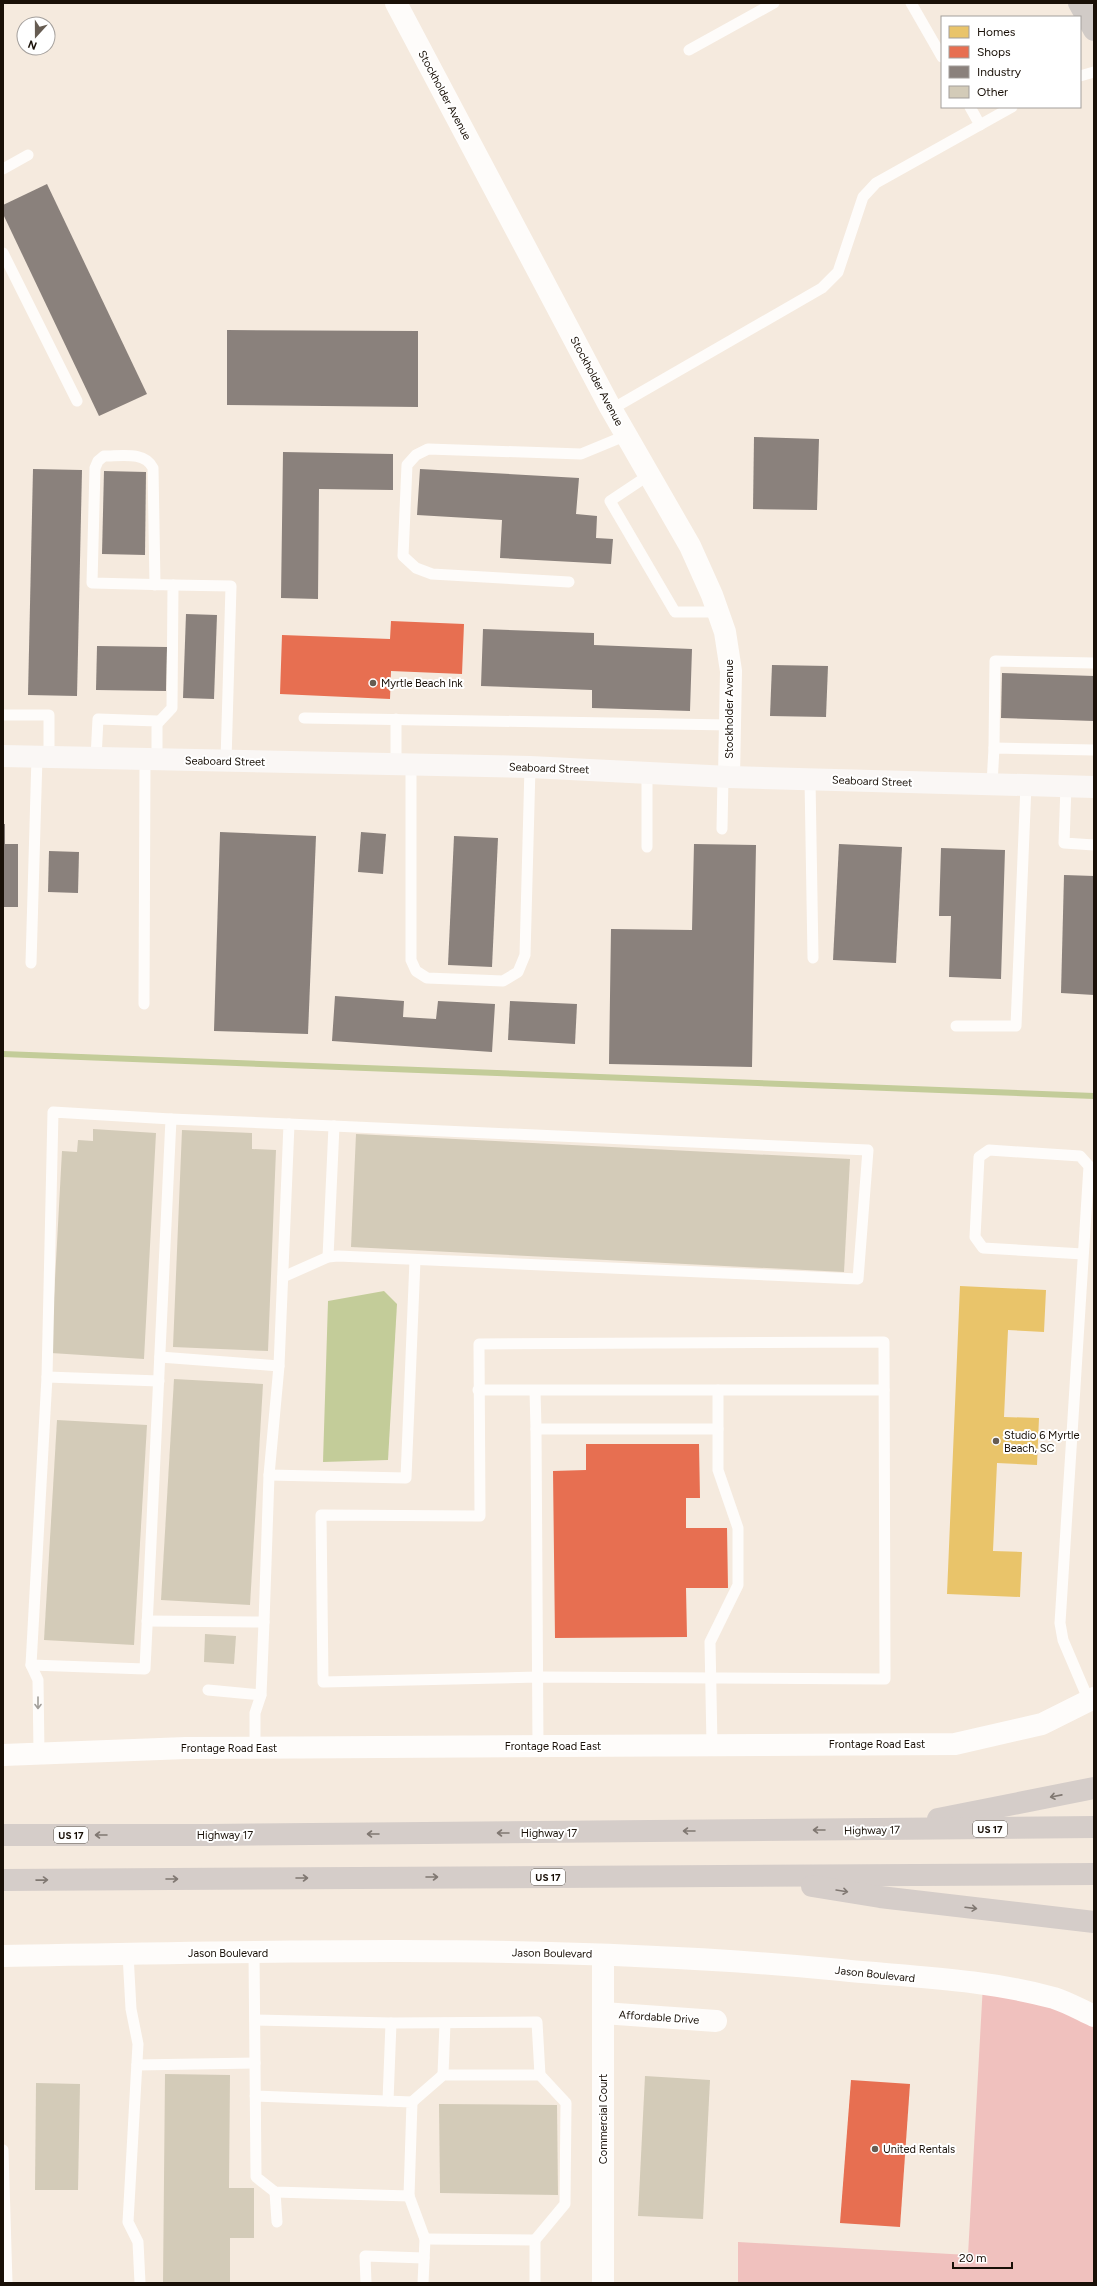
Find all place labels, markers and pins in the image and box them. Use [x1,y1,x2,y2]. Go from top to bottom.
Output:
place label: Myrtle Beach Ink [381,677,463,690]
marker: Myrtle Beach Ink [368,678,378,688]
place label: Studio 6 Myrtle Beach, SC [1004,1429,1079,1455]
marker: Studio 6 Myrtle Beach, SC [991,1436,1001,1446]
place label: United Rentals [883,2143,955,2156]
marker: United Rentals [870,2144,880,2154]

